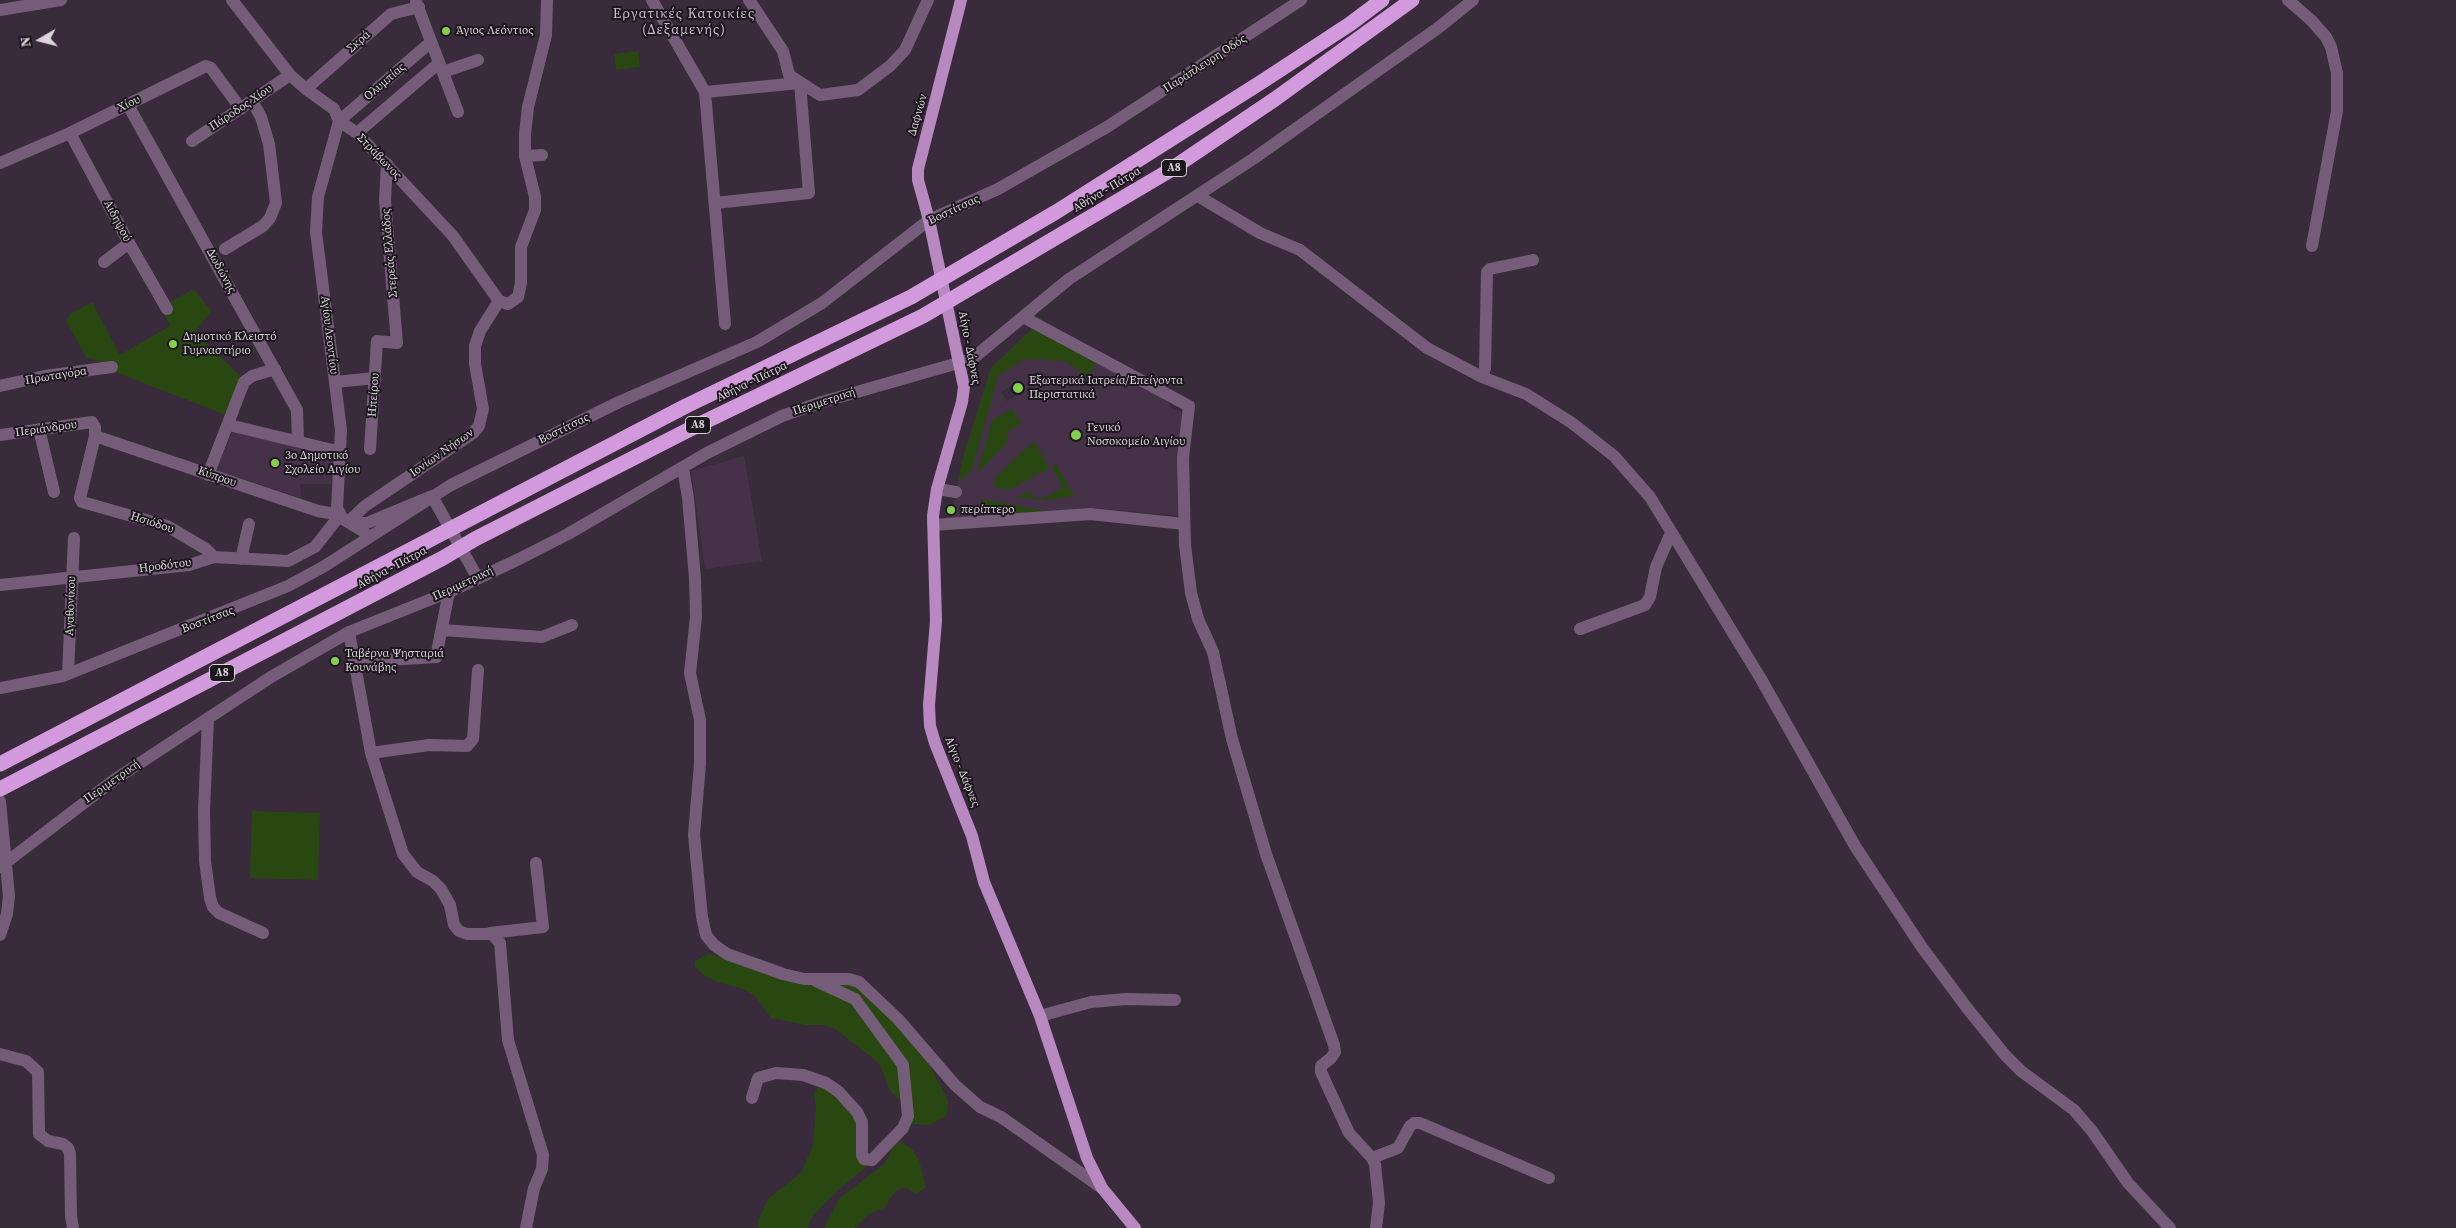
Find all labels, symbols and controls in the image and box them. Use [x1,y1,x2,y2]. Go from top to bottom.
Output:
district label: Εργατικές Κατοικίες (Δεξαμενής) [610,6,758,38]
north arrow [15,15,65,65]
place label: Άγιος Λεόντιος [456,24,534,38]
marker: Άγιος Λεόντιος [440,25,452,37]
street label: Σκρά [344,28,374,56]
street label: Παράπλευρη Οδός [1161,32,1249,96]
text: N [15,36,36,49]
street label: Ολυμπίας [361,60,409,104]
street label: Πάροδος Χίου [207,82,275,134]
street label: Χίου [115,92,143,116]
street label: Δαφνών [905,92,931,138]
street label: Στράβωνος [354,131,404,183]
road number: Α8 [1162,160,1186,177]
street label: Αθήνα - Πάτρα [1070,164,1144,216]
street label: Βοστίτσας [926,192,982,228]
street label: Αιδηψού [100,198,134,244]
street label: Στερεάς Ελλάδος [379,208,401,298]
street label: Δωδώνης [203,246,239,296]
street label: Αγίου Λεοντίου [317,295,341,375]
street label: Αίγιο - Δάφνες [955,310,983,386]
place label: Δημοτικό Κλειστό Γυμναστήριο [183,330,276,358]
marker: Δημοτικό Κλειστό Γυμναστήριο [167,338,179,350]
street label: Αθήνα - Πάτρα [714,359,790,405]
street label: Πρωταγόρα [24,364,88,388]
street label: Ηπείρου [365,372,383,418]
place label: Εξωτερικά Ιατρεία/Επείγοντα Περιστατικά [1029,374,1183,402]
marker: Εξωτερικά Ιατρεία/Επείγοντα Περιστατικά [1011,381,1025,395]
street label: Περιμετρική [791,385,857,419]
street label: Βοστίτσας [536,410,592,448]
road number: Α8 [686,416,710,434]
street label: Περιάνδρου [14,418,78,440]
place label: Γενικό Νοσοκομείο Αιγίου [1087,421,1185,449]
street label: Ιονίων Νήσων [407,426,477,480]
marker: Γενικό Νοσοκομείο Αιγίου [1069,428,1083,442]
place label: 3ο Δημοτικό Σχολείο Αιγίου [285,449,360,477]
marker: 3ο Δημοτικό Σχολείο Αιγίου [269,457,281,469]
street label: Κύπρου [196,464,238,490]
place label: περίπτερο [961,503,1014,517]
marker: περίπτερο [945,504,957,516]
street label: Ησιόδου [128,509,176,537]
street label: Αθήνα - Πάτρα [355,544,429,592]
street label: Ηροδότου [138,556,192,576]
street label: Περιμετρική [430,564,496,604]
street label: Αγαθονίκου [63,576,79,636]
street label: Βοστίτσας [180,603,236,637]
place label: Ταβέρνα Ψησταριά Κουνάβης [345,647,444,675]
marker: Ταβέρνα Ψησταριά Κουνάβης [329,655,341,667]
road number: Α8 [210,664,234,681]
street label: Αίγιο - Δάφνες [941,735,983,809]
street label: Περιμετρική [81,757,143,807]

